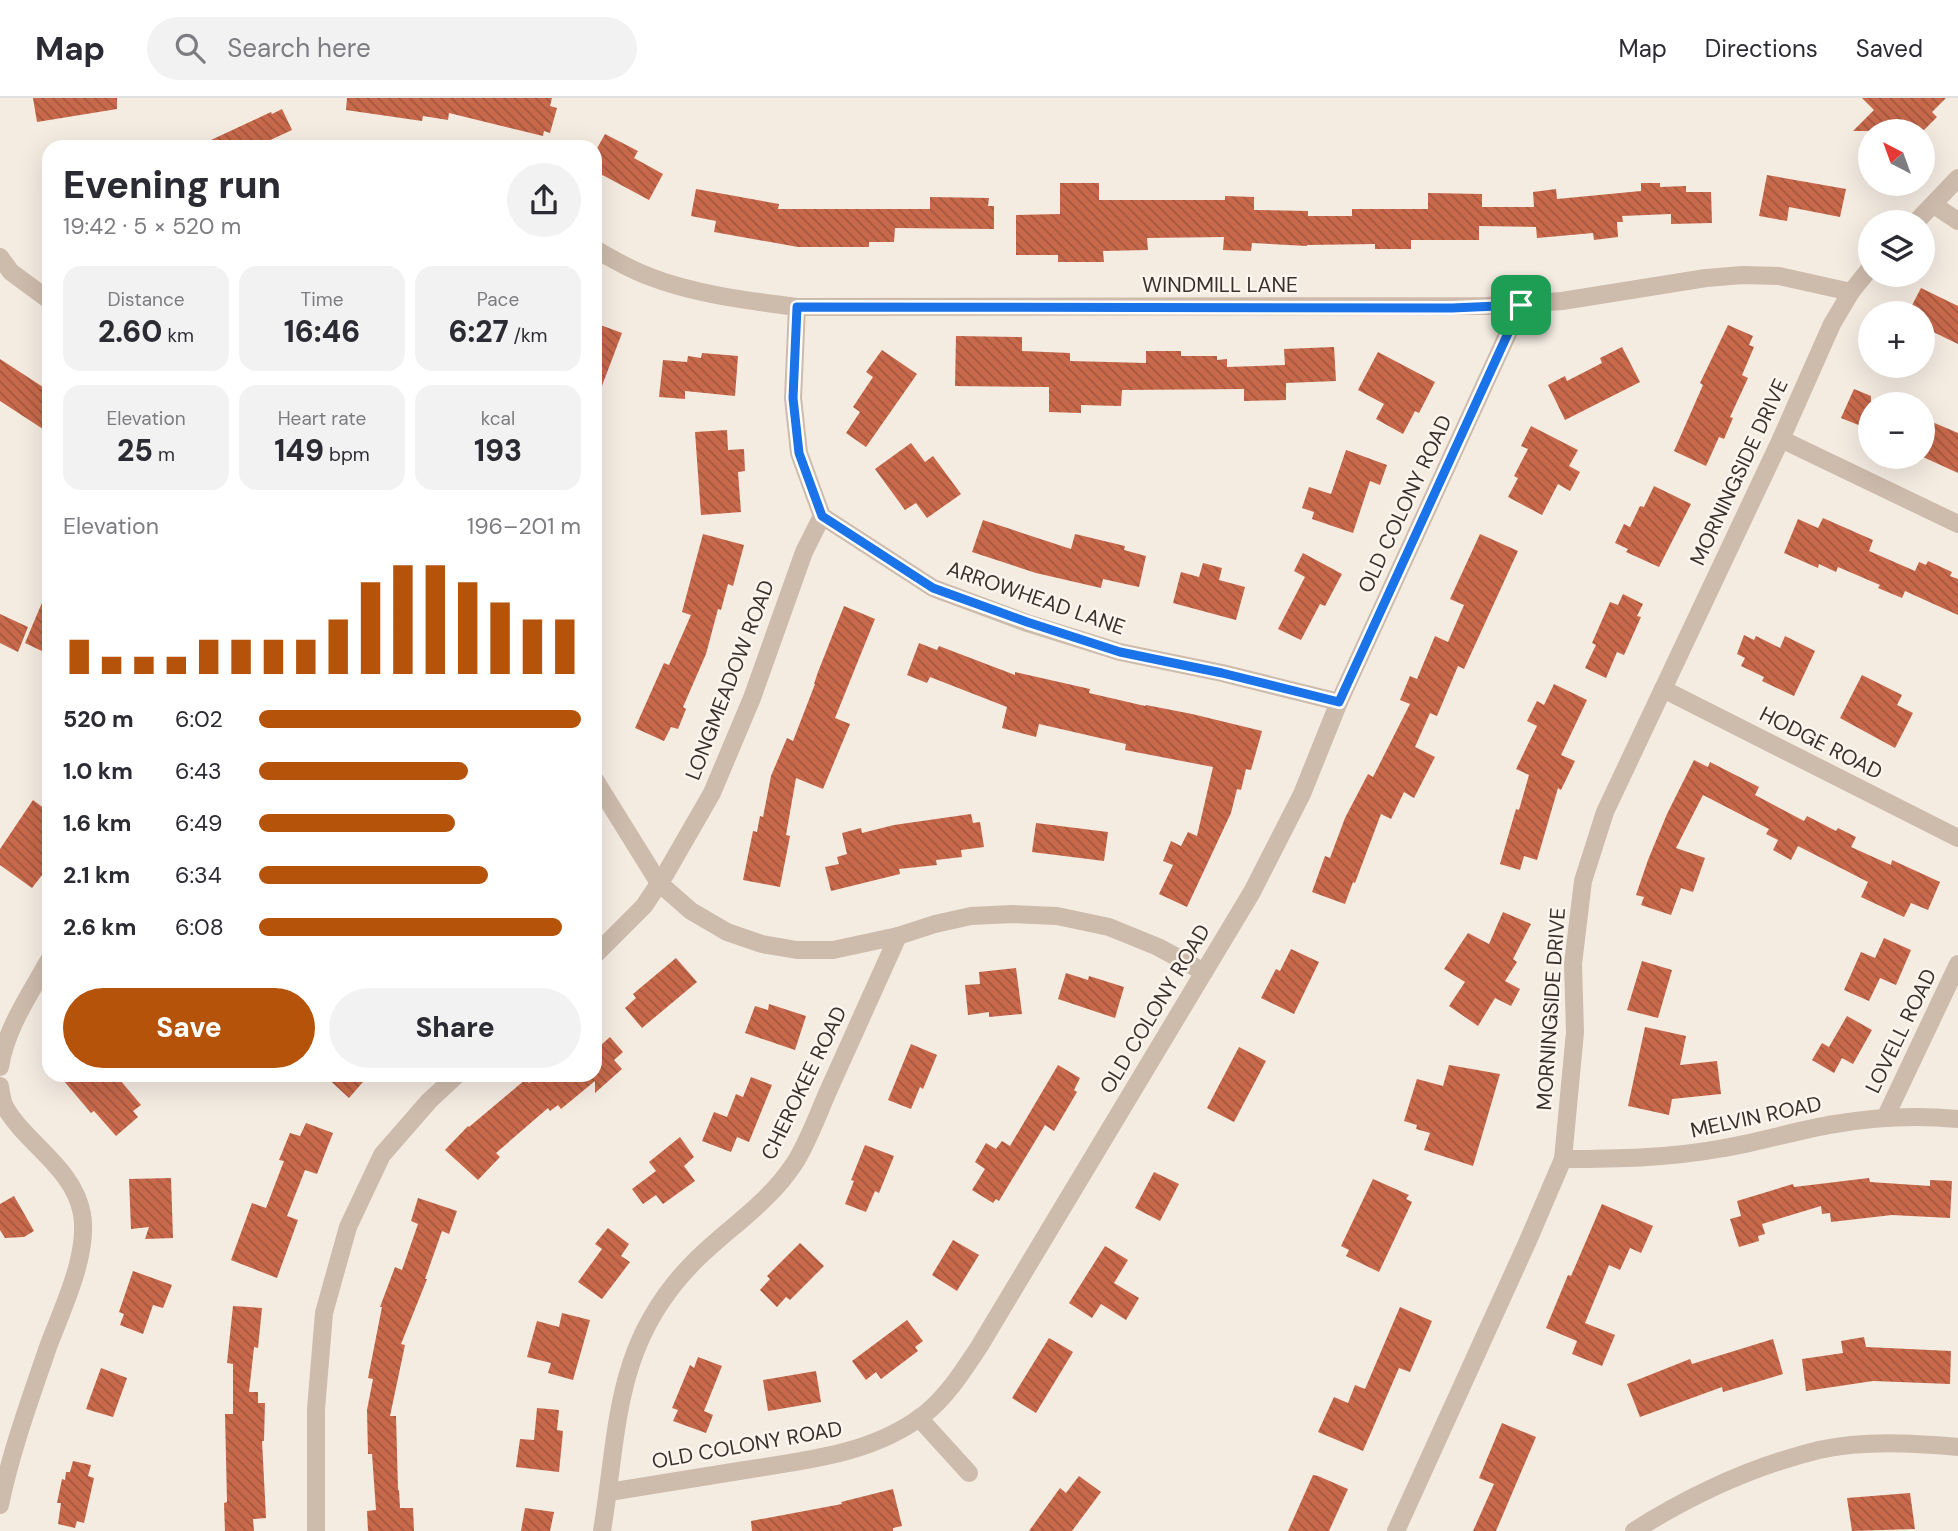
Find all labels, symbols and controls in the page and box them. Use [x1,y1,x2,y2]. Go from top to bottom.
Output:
search box [147,17,637,80]
text: Map [35,27,105,70]
icon: search [171,29,209,67]
text: Search here [227,31,371,65]
text: Map [1619,33,1667,64]
text: Directions [1705,33,1818,64]
text: Saved [1856,33,1923,64]
north arrow [1858,119,1936,196]
map controls [1858,119,1935,469]
text: Evening run [63,160,281,210]
button: share [507,163,581,237]
button: layers [1858,210,1935,287]
text: 19:42 · 5 × 520 m [63,211,241,241]
street label: WINDMILL LANE [1142,271,1298,299]
pin [1491,275,1551,335]
icon: arrive [1502,286,1540,324]
text: Distance [107,287,185,312]
text: Time [301,287,343,312]
text: Pace [477,287,519,312]
button: + [1858,301,1935,378]
text: 2.60 [98,312,162,351]
text: 16:46 [284,312,360,351]
text: 6:27 [448,312,509,351]
text: km [162,323,194,348]
text: /km [509,323,548,348]
street label: MORNINGSIDE DRIVE [1683,374,1795,570]
button: − [1858,392,1935,469]
text: Elevation [106,406,186,431]
text: Heart rate [278,406,366,431]
text: kcal [481,406,515,431]
street label: OLD COLONY ROAD [1352,411,1458,597]
text: 25 [117,431,153,470]
text: 149 [274,431,324,470]
text: 193 [474,431,522,470]
text: m [153,442,175,467]
text: bpm [324,442,370,467]
text: Elevation [63,511,159,541]
text: 196–201 m [467,511,581,541]
street label: ARROWHEAD LANE [943,554,1129,642]
street label: LONGMEADOW ROAD [679,576,781,784]
street label: HODGE ROAD [1755,700,1887,786]
text: 520 m [63,704,134,734]
text: 6:02 [175,704,223,734]
text: 1.0 km [63,756,133,786]
text: 6:43 [175,756,222,786]
text: 1.6 km [63,808,131,838]
text: 6:49 [175,808,223,838]
text: 2.1 km [63,860,130,890]
text: 6:34 [175,860,222,890]
street label: MORNINGSIDE DRIVE [1530,907,1572,1111]
text: 2.6 km [63,912,136,942]
text: 6:08 [175,912,224,942]
street label: OLD COLONY ROAD [1093,919,1217,1099]
street label: LOVELL ROAD [1859,964,1943,1098]
button: Save [63,988,315,1068]
button: Share [329,988,581,1068]
street label: CHEROKEE ROAD [755,1002,853,1164]
street label: MELVIN ROAD [1688,1089,1824,1145]
street label: OLD COLONY ROAD [650,1414,844,1476]

